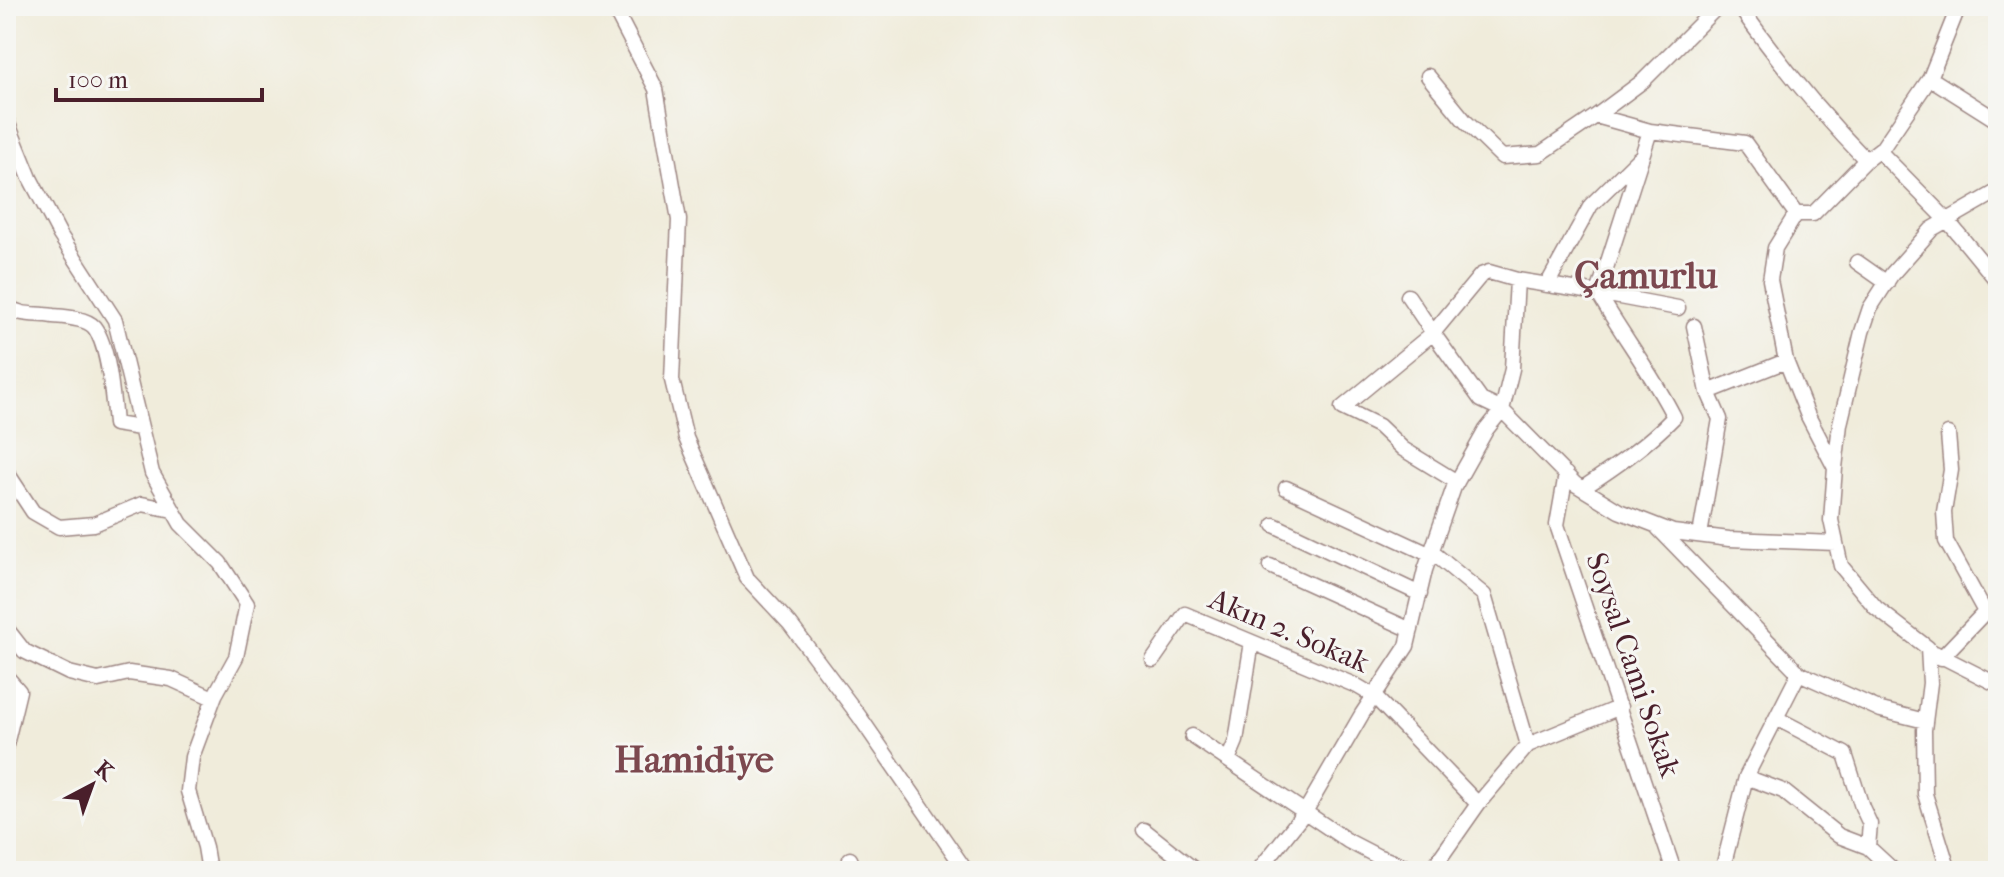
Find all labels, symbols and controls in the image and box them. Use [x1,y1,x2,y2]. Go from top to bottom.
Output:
scale bar [56,52,262,102]
text: 100 m [68,66,128,94]
district label: Çamurlu [1574,253,1718,298]
street label: Soysal Cami Sokak [1578,548,1688,782]
street label: Akın 2. Sokak [1203,581,1375,681]
district label: Hamidiye [614,737,774,782]
north arrow [52,745,132,825]
text: K [90,756,121,787]

